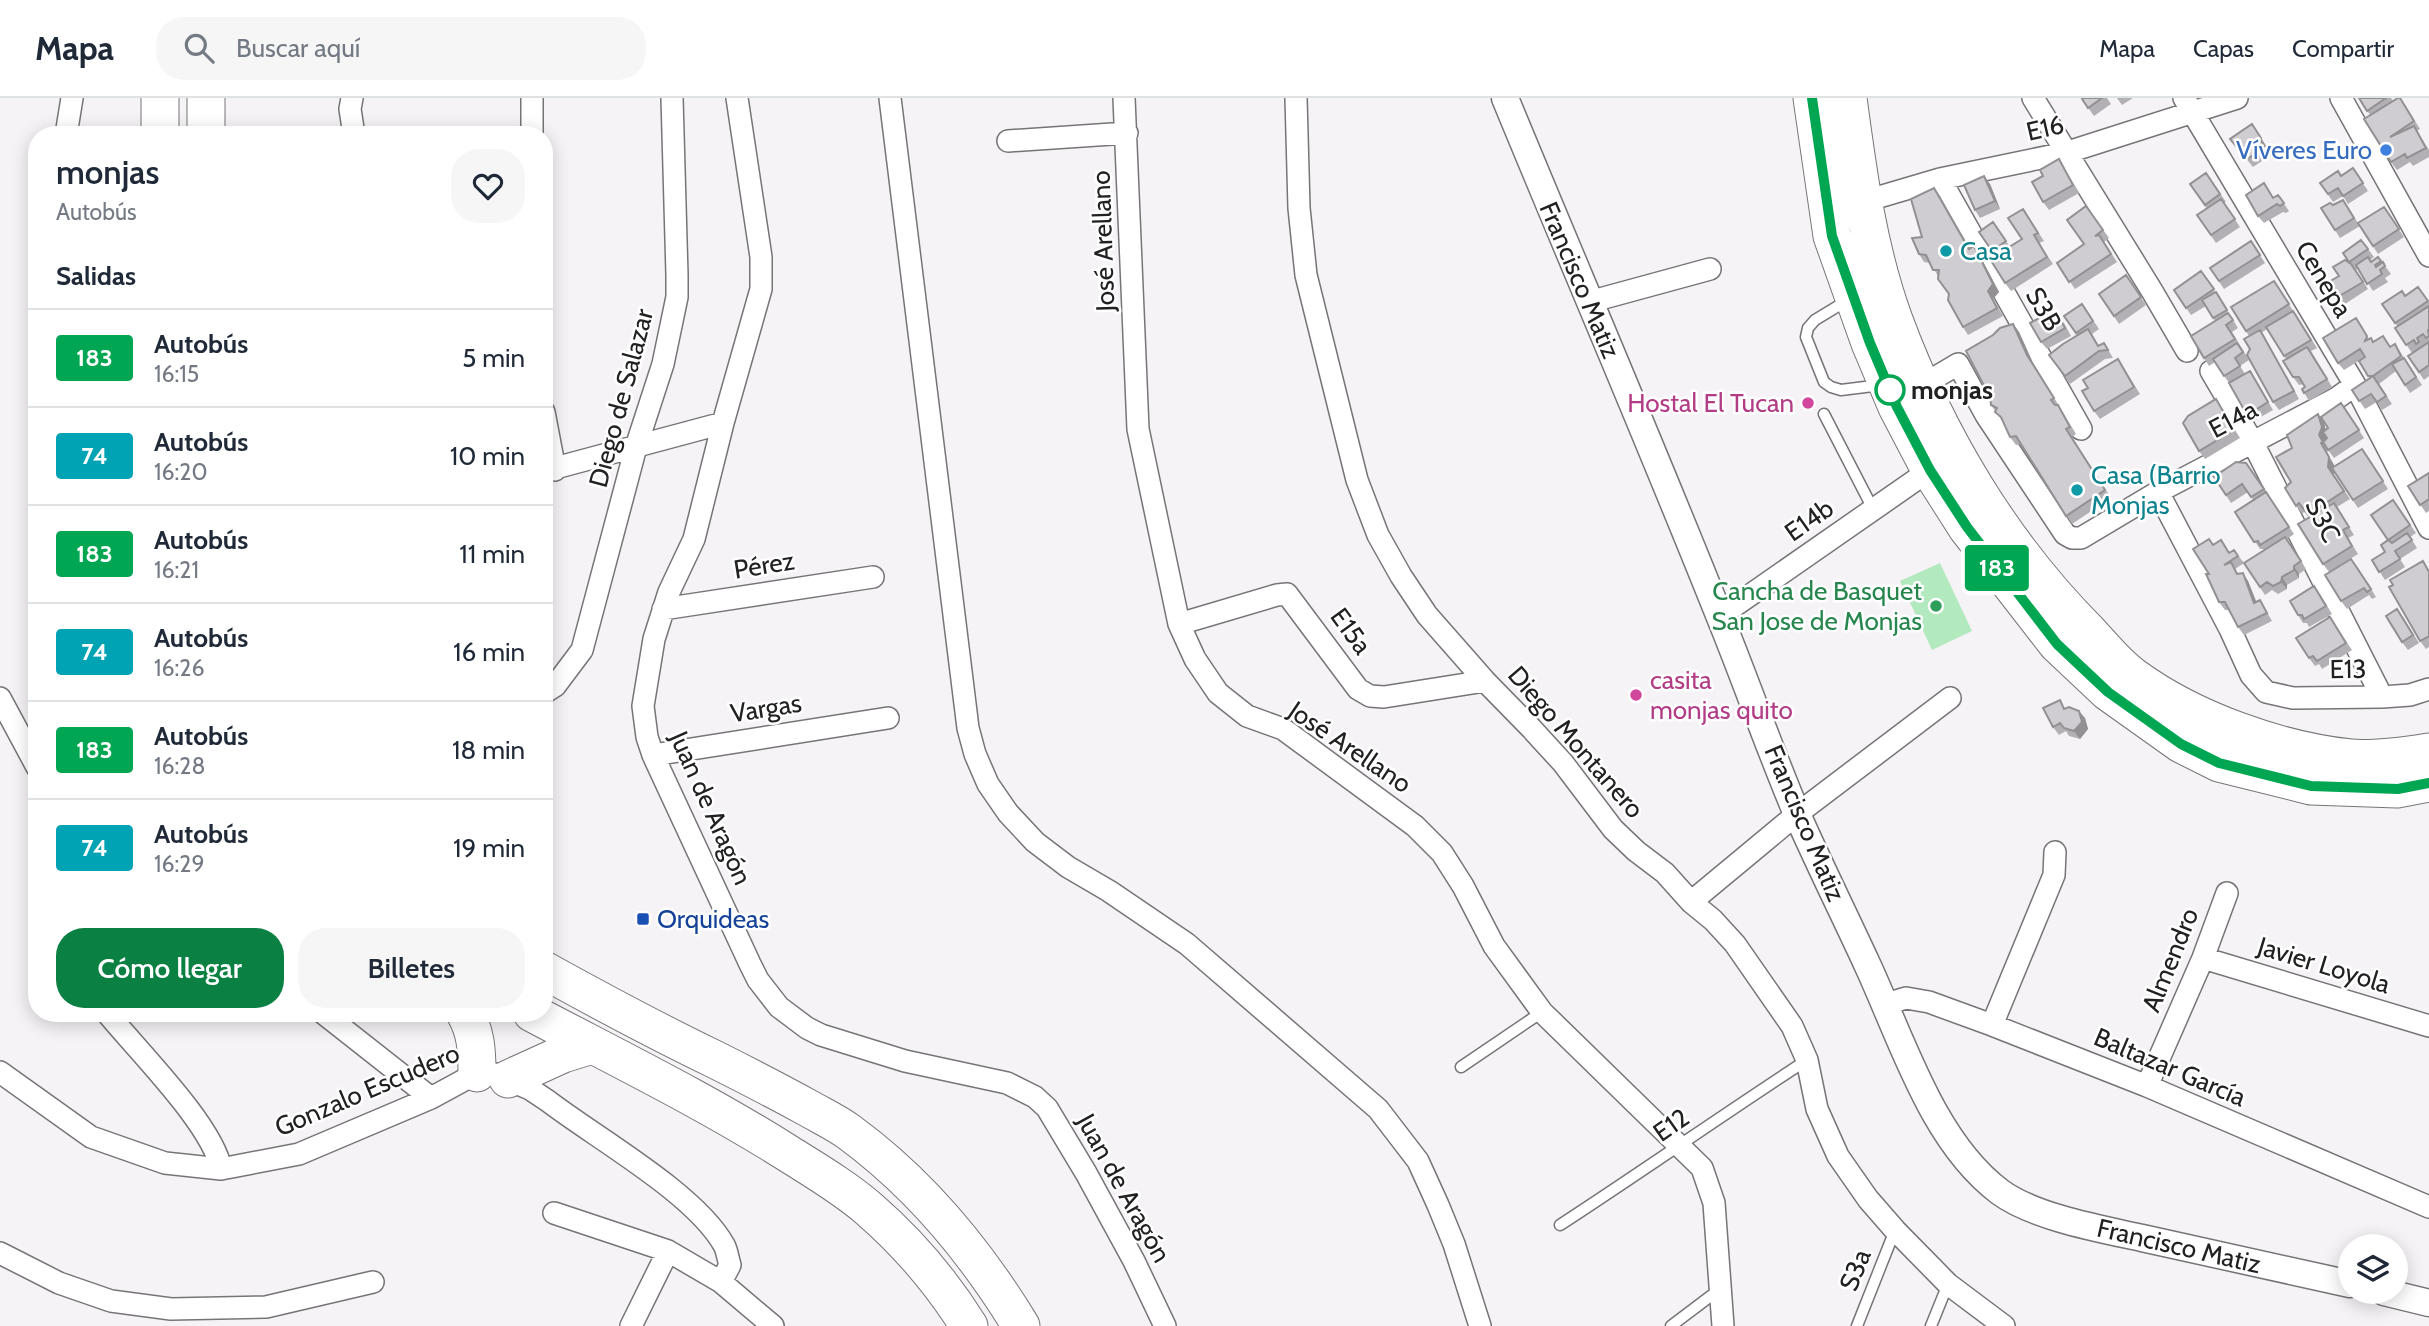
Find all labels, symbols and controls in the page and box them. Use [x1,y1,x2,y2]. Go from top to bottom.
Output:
search box [156,17,646,80]
text: Mapa [35,28,114,68]
icon: search [180,29,218,67]
text: Buscar aquí [236,32,360,64]
text: Mapa [2099,34,2155,63]
text: Capas [2193,34,2254,63]
text: Compartir [2292,34,2394,63]
street label: E16 [2023,108,2067,148]
place label: Víveres Euro [2236,134,2372,166]
marker: Víveres Euro [2378,142,2394,158]
button: heart [451,149,525,223]
text: monjas [56,152,159,192]
street label: José Arellano [1085,170,1121,313]
street label: Francisco Matiz [1533,197,1627,363]
text: Autobús [56,198,137,226]
place label: Casa [1960,235,2012,267]
street label: Cenepa [2289,235,2360,324]
marker: Casa [1938,243,1954,259]
text: Salidas [56,260,136,292]
street label: S3B [2019,282,2069,336]
street label: Diego de Salazar [582,305,660,491]
text: Autobús [154,328,248,360]
text: 5 min [462,342,525,374]
text: 183 [76,343,113,372]
text: 16:15 [154,360,199,388]
place label: monjas [1911,374,1993,406]
marker: monjas [1875,375,1905,405]
place label: Hostal El Tucan [1627,387,1794,419]
street label: E14a [2203,393,2263,445]
marker: Hostal El Tucan [1800,395,1816,411]
text: Autobús [154,426,248,458]
text: 10 min [450,440,525,472]
text: 74 [81,441,108,470]
text: 16:20 [154,458,207,486]
place label: Casa (Barrio Monjas [2091,459,2221,521]
marker: Casa (Barrio Monjas [2069,482,2085,498]
street label: E14b [1778,492,1840,548]
street label: S3C [2298,493,2348,547]
text: Autobús [154,524,248,556]
text: 11 min [459,538,525,570]
text: 183 [76,539,113,568]
street label: Pérez [731,544,797,586]
line badge: 183 [1957,545,2037,591]
text: 183 [1979,553,2015,582]
text: 16:21 [154,556,199,584]
place label: Cancha de Basquet San Jose de Monjas [1711,575,1922,637]
marker: Cancha de Basquet San Jose de Monjas [1928,598,1944,614]
street label: E15a [1324,602,1379,661]
text: Autobús [154,622,248,654]
text: 16 min [453,636,525,668]
text: 74 [81,637,108,666]
street label: E13 [2329,653,2367,685]
text: 16:26 [154,654,204,682]
street label: Diego Montanero [1501,659,1651,825]
place label: casita monjas quito [1650,664,1793,726]
street label: Vargas [728,687,804,729]
marker: casita monjas quito [1628,687,1644,703]
street label: José Arellano [1282,694,1418,800]
text: Autobús [154,720,248,752]
street label: Juan de Aragón [662,725,759,890]
text: 18 min [452,734,525,766]
text: 183 [76,735,113,764]
street label: Francisco Matiz [1758,740,1852,906]
text: 16:28 [154,752,205,780]
text: Autobús [154,818,248,850]
text: 19 min [453,832,525,864]
text: 74 [81,833,108,862]
text: 16:29 [154,850,204,878]
place label: Orquideas [657,903,770,935]
street label: Almendro [2135,903,2205,1017]
marker: Orquideas [635,911,651,927]
button: Cómo llegar [56,928,284,1008]
button: Billetes [298,928,525,1008]
street label: Javier Loyola [2253,929,2395,1000]
street label: Baltazar García [2089,1021,2251,1114]
street label: Gonzalo Escudero [270,1037,464,1143]
street label: E12 [1647,1101,1695,1149]
street label: Juan de Aragón [1070,1107,1178,1268]
street label: Francisco Matiz [2094,1212,2264,1280]
map controls [2338,1234,2408,1304]
button: layers [2338,1234,2408,1304]
street label: S3a [1832,1244,1878,1295]

